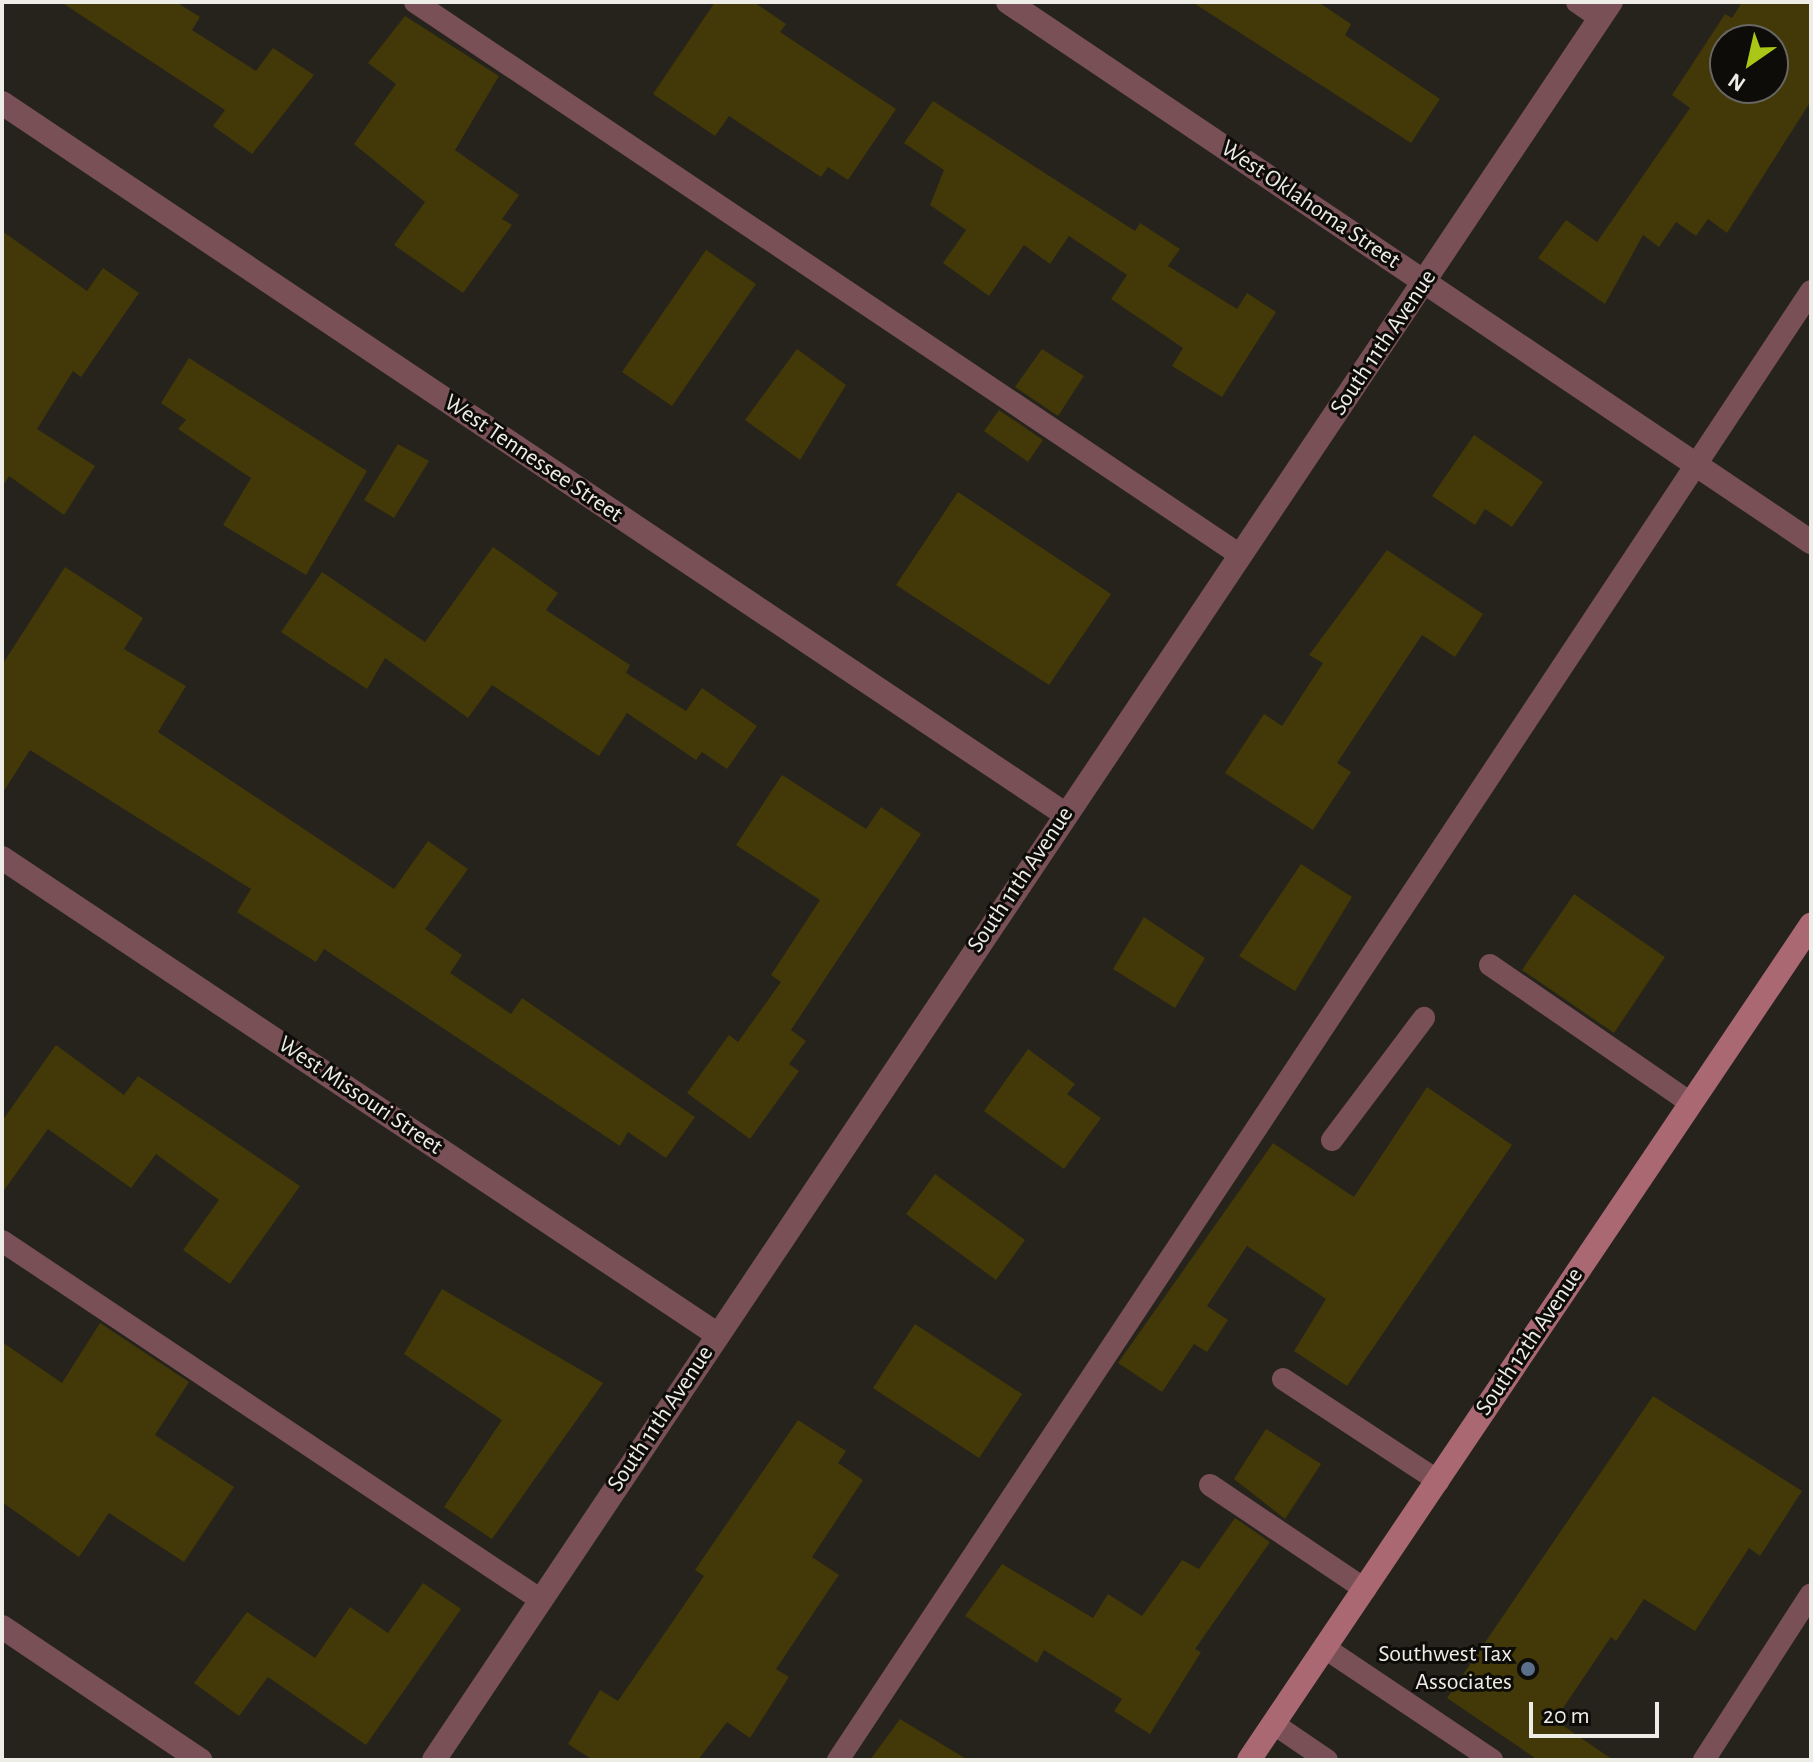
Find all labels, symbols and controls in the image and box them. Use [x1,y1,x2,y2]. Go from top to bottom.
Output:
north arrow [1709,24,1789,104]
text: N [1724,69,1749,96]
street label: West Oklahoma Street [1215,134,1405,276]
street label: South 11th Avenue [1325,265,1443,421]
street label: West Tennessee Street [438,389,628,529]
street label: South 11th Avenue [962,802,1080,958]
street label: West Missouri Street [272,1030,448,1162]
street label: South 12th Avenue [1470,1263,1590,1421]
street label: South 11th Avenue [602,1341,720,1497]
place label: Southwest Tax Associates [1378,1641,1512,1697]
marker: Southwest Tax Associates [1519,1660,1537,1678]
scale bar [1533,1686,1663,1736]
text: 20 m [1543,1704,1590,1728]

